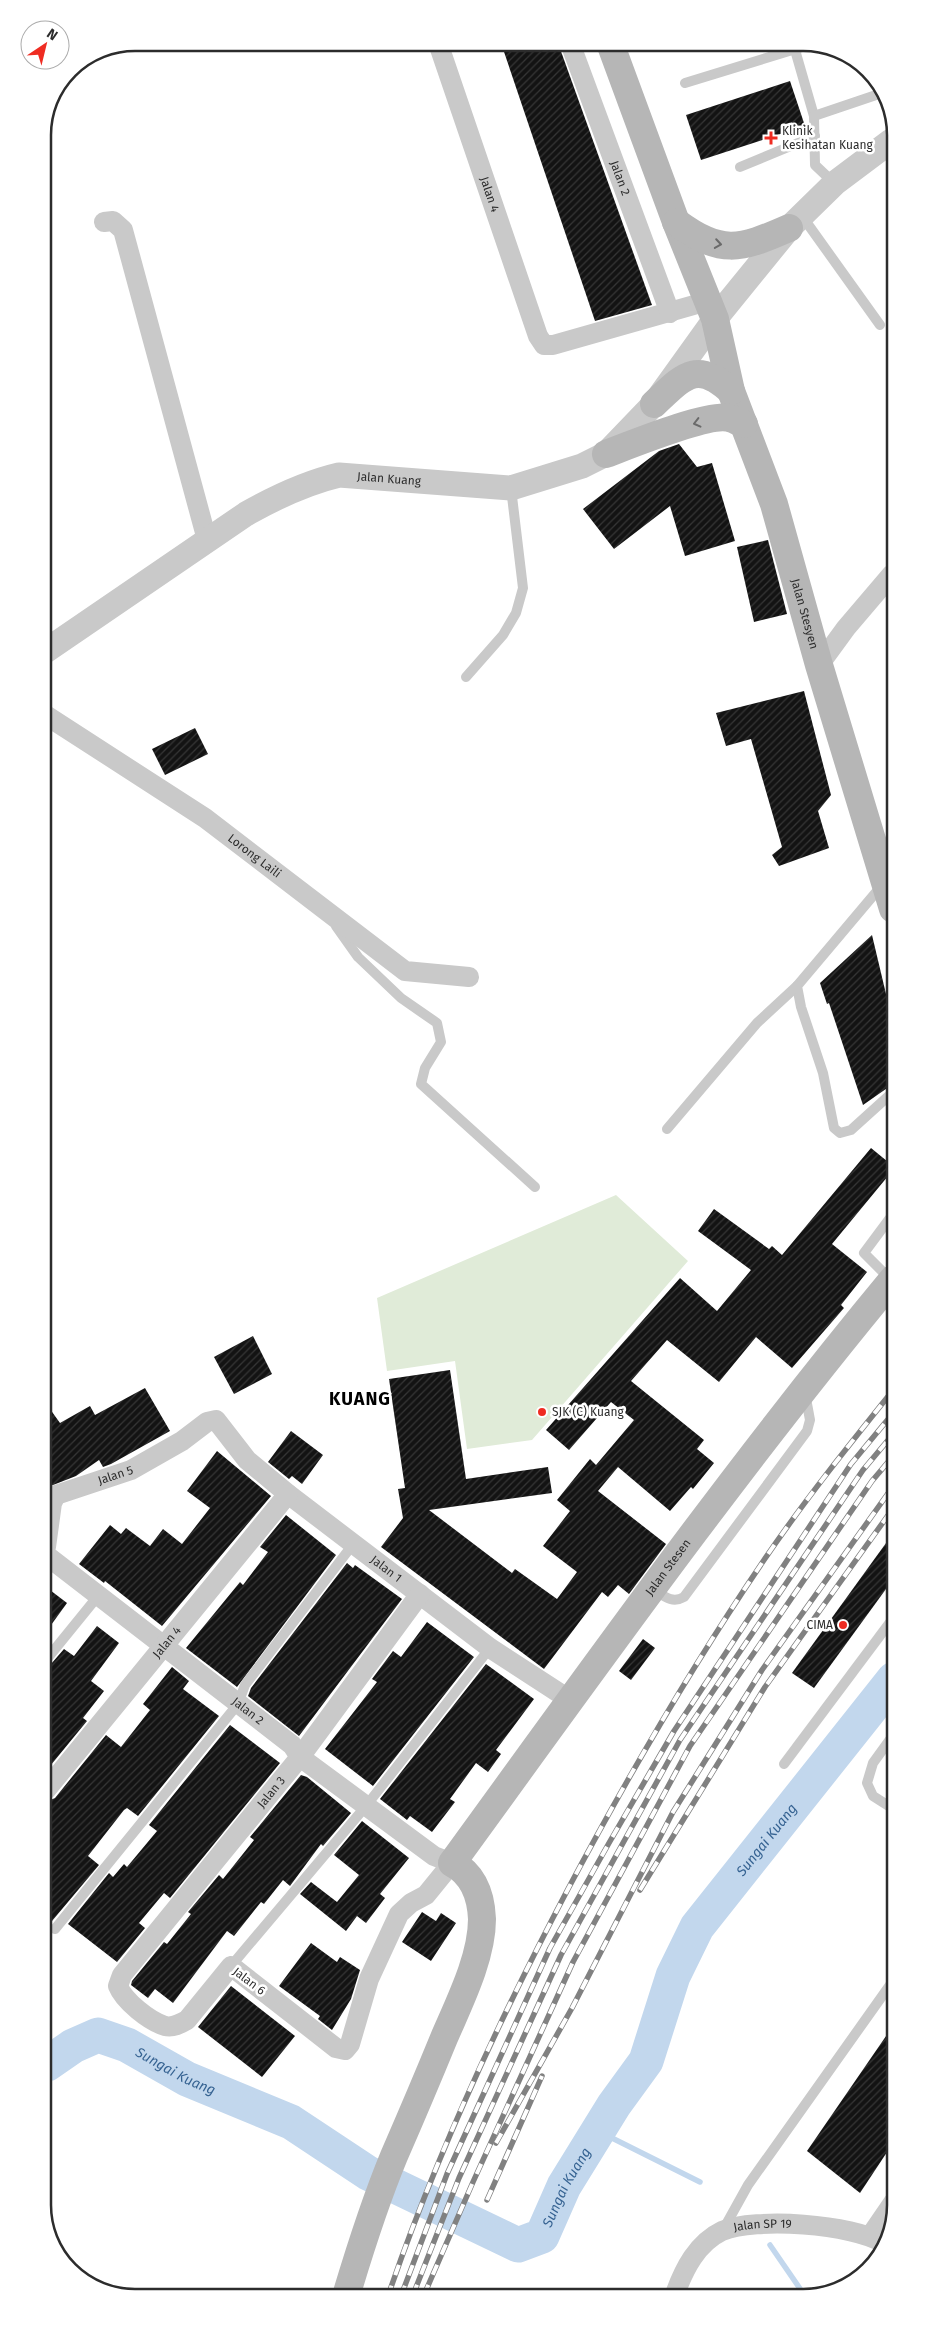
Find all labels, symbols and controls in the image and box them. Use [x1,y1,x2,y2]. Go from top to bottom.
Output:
north arrow [20,20,70,70]
text: N [43,25,61,44]
place label: Klinik Kesihatan Kuang [782,124,873,152]
marker: Klinik Kesihatan Kuang [764,131,778,145]
street label: Jalan 2 [607,159,633,198]
street label: Jalan 4 [477,175,502,215]
one-way arrow [714,238,723,248]
one-way arrow [692,417,701,428]
street label: Jalan Kuang [357,469,422,488]
street label: Jalan Stesyen [788,577,821,651]
street label: Lorong Laili [225,831,284,881]
district label: KUANG [329,1388,391,1410]
place label: SJK (C) Kuang [552,1405,625,1419]
marker: SJK (C) Kuang [536,1406,548,1418]
street label: Jalan 5 [96,1463,135,1488]
street label: Jalan Stesen [643,1536,694,1598]
street label: Jalan 1 [368,1552,405,1585]
place label: CIMA [807,1618,833,1632]
marker: CIMA [837,1619,849,1631]
street label: Jalan 4 [150,1623,184,1661]
street label: Jalan 2 [229,1694,266,1728]
street label: Jalan 3 [254,1774,288,1811]
water label: Sungai Kuang [732,1800,800,1880]
street label: Jalan 6 [230,1964,268,1998]
water label: Sungai Kuang [132,2043,218,2098]
water label: Sungai Kuang [538,2144,594,2231]
street label: Jalan SP 19 [732,2217,792,2234]

